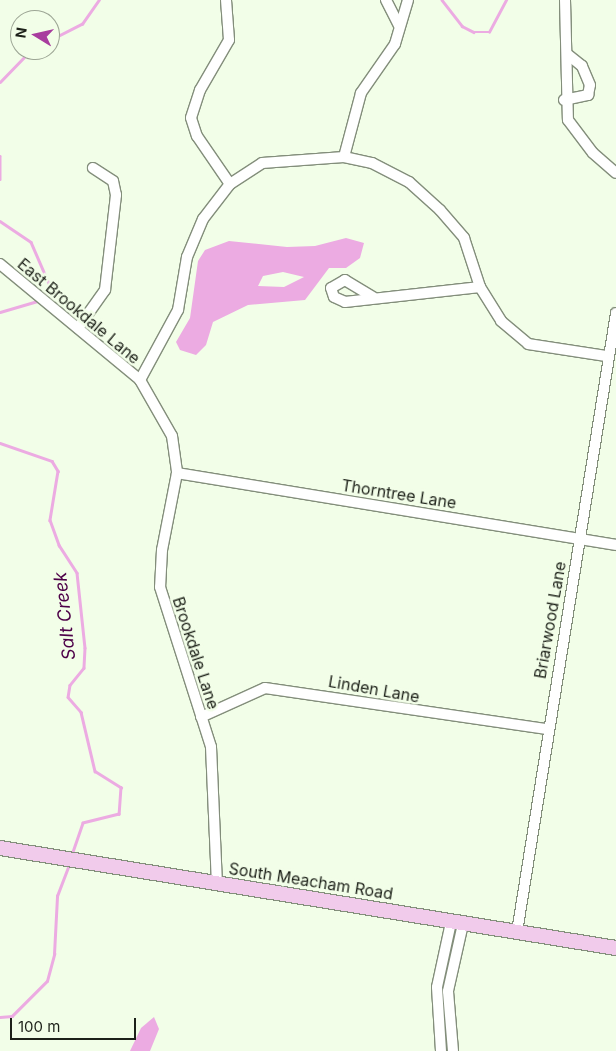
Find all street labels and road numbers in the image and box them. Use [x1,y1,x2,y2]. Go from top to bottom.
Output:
street label: East Brookdale Lane [14,254,144,368]
street label: Thorntree Lane [340,475,458,513]
street label: Briarwood Lane [530,560,570,680]
street label: Brookdale Lane [169,594,223,712]
street label: Linden Lane [327,672,421,706]
street label: South Meacham Road [227,859,395,903]

